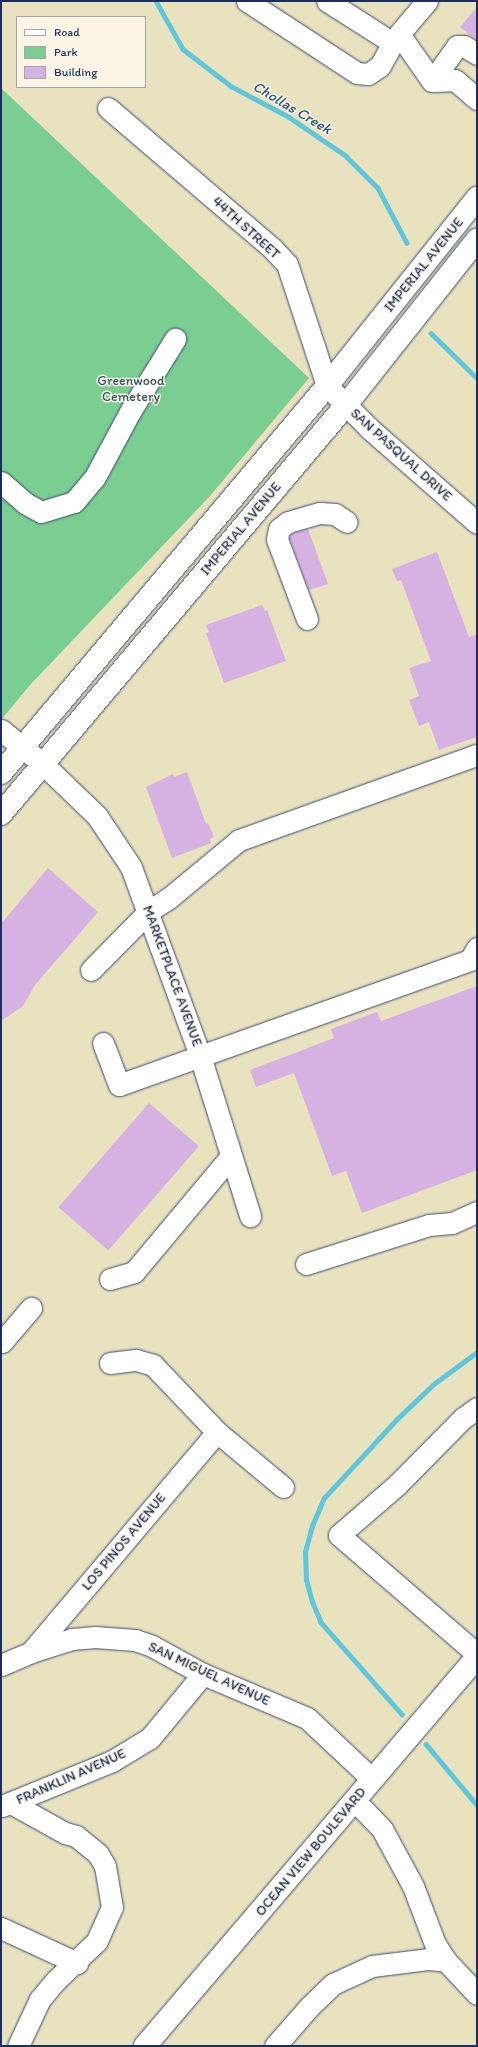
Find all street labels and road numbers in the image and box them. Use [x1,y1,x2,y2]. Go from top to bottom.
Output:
street label: 44TH STREET [209,193,283,263]
street label: IMPERIAL AVENUE [381,215,467,315]
street label: SAN PASQUAL DRIVE [346,405,456,505]
street label: IMPERIAL AVENUE [197,479,285,579]
street label: MARKETPLACE AVENUE [139,904,205,1048]
street label: LOS PINOS AVENUE [78,1490,170,1594]
street label: SAN MIGUEL AVENUE [145,1638,273,1710]
street label: FRANKLIN AVENUE [14,1745,128,1809]
street label: OCEAN VIEW BOULEVARD [252,1784,370,1920]

